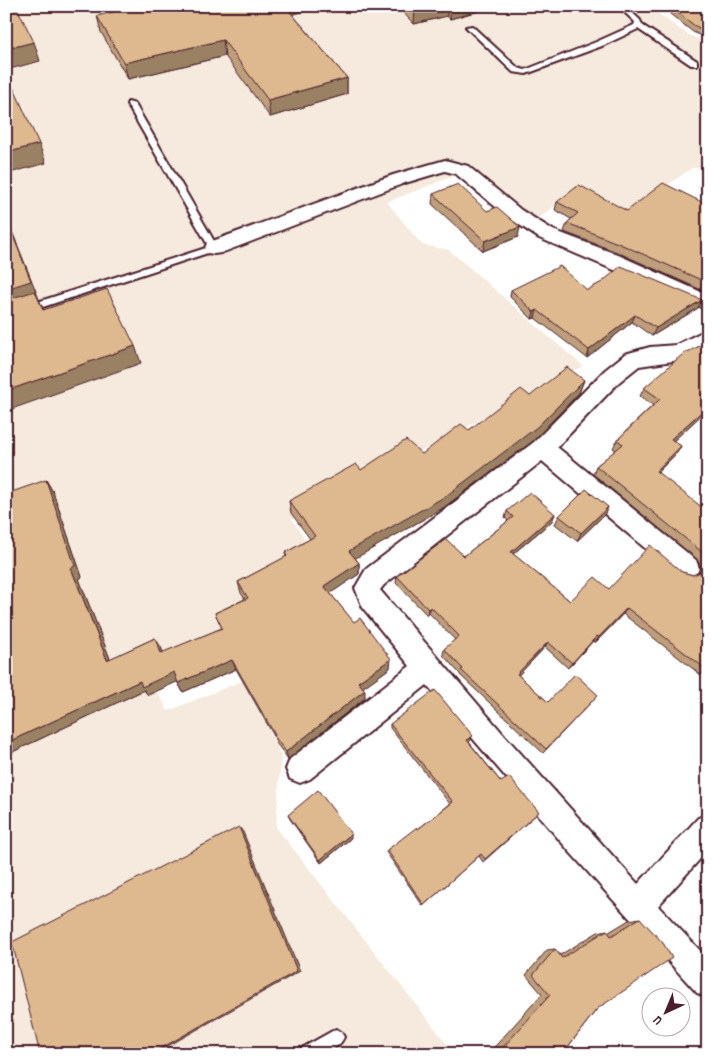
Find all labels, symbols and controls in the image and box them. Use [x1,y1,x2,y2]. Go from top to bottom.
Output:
north arrow [642,988,692,1038]
text: U [649,1010,668,1029]

